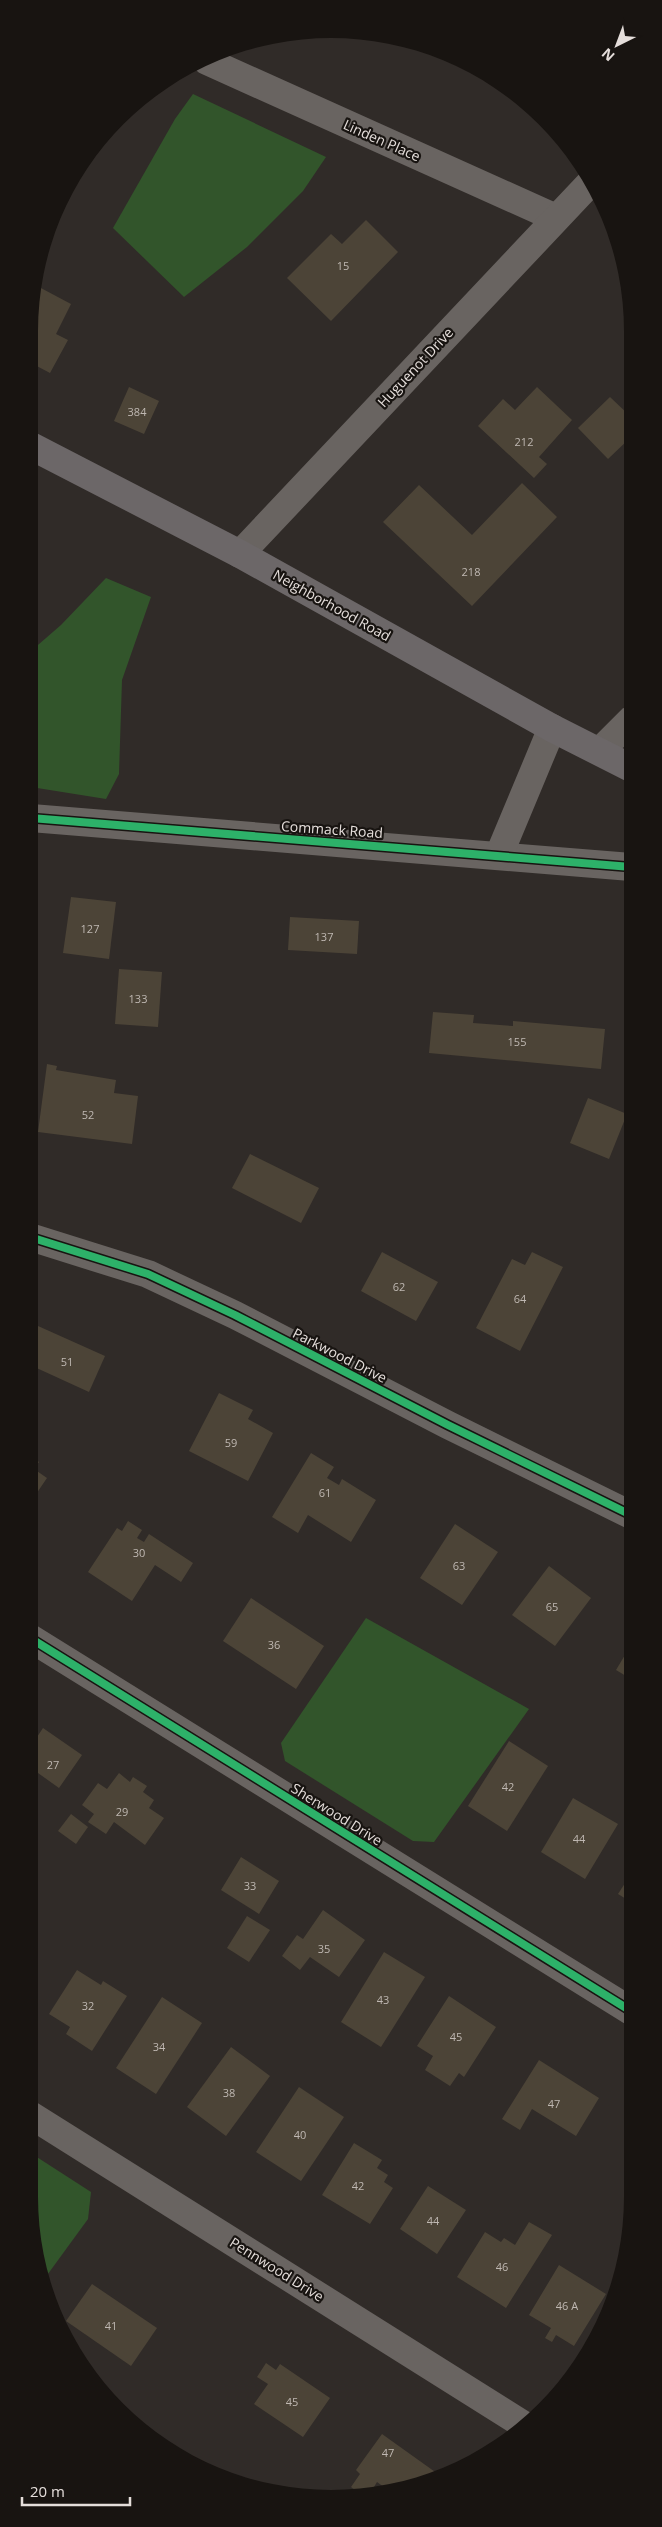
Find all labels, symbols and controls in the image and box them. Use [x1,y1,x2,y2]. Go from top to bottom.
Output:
north arrow [592,20,642,70]
text: N [597,44,619,66]
street label: Linden Place [341,115,424,165]
house number: 15 [337,258,349,273]
street label: Huguenot Drive [373,323,457,411]
house number: 384 [128,404,147,419]
house number: 212 [515,434,533,449]
house number: 218 [462,564,480,579]
street label: Neighborhood Road [270,565,394,645]
street label: Commack Road [280,816,384,842]
house number: 127 [81,921,99,936]
house number: 137 [315,929,333,944]
house number: 133 [129,991,147,1006]
house number: 155 [508,1034,526,1049]
house number: 52 [82,1107,94,1122]
house number: 62 [393,1279,405,1294]
house number: 64 [514,1291,527,1306]
street label: Parkwood Drive [290,1323,391,1387]
house number: 51 [61,1354,73,1369]
house number: 59 [225,1435,237,1450]
house number: 61 [319,1485,331,1500]
house number: 30 [133,1545,145,1560]
house number: 63 [453,1558,465,1573]
house number: 65 [546,1599,558,1614]
house number: 36 [268,1637,280,1652]
house number: 27 [47,1757,59,1772]
street label: Sherwood Drive [288,1778,386,1850]
house number: 42 [502,1779,514,1794]
house number: 29 [116,1804,128,1819]
house number: 44 [573,1831,586,1846]
house number: 33 [244,1878,256,1893]
house number: 35 [318,1941,330,1956]
house number: 43 [377,1992,389,2007]
house number: 32 [82,1998,94,2013]
house number: 45 [450,2029,462,2044]
house number: 34 [153,2039,166,2054]
house number: 38 [223,2085,235,2100]
house number: 47 [548,2096,560,2111]
house number: 40 [294,2127,306,2142]
house number: 42 [352,2178,364,2193]
house number: 44 [427,2213,440,2228]
street label: Pennwood Drive [226,2232,328,2306]
house number: 46 [496,2259,508,2274]
house number: 46 A [556,2298,578,2313]
house number: 41 [105,2318,117,2333]
house number: 45 [286,2394,298,2409]
house number: 47 [382,2445,394,2460]
scale bar [22,2474,130,2506]
text: 20 m [30,2481,65,2501]

